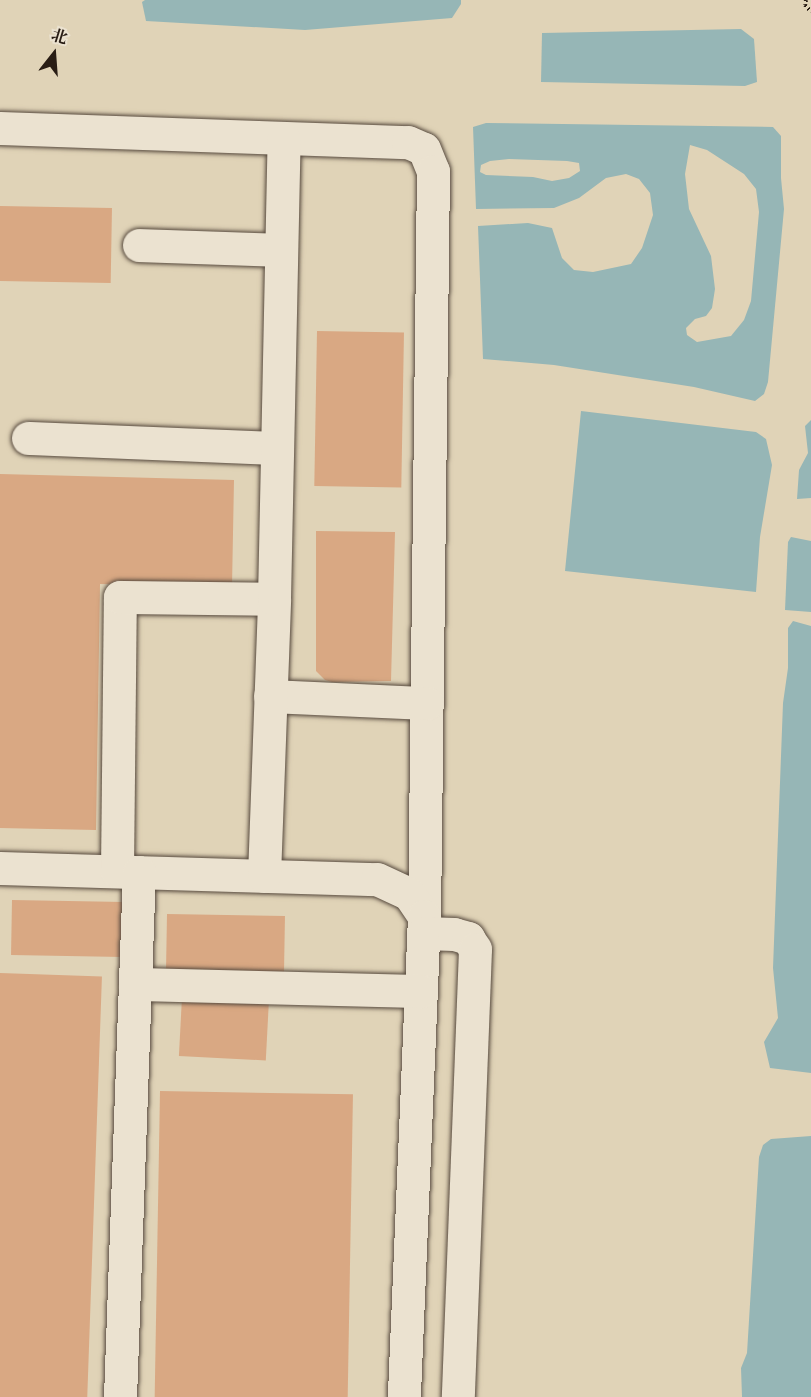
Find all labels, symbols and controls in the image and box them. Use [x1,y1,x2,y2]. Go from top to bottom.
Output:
north arrow [24,24,84,84]
text: 北 [49,25,70,49]

